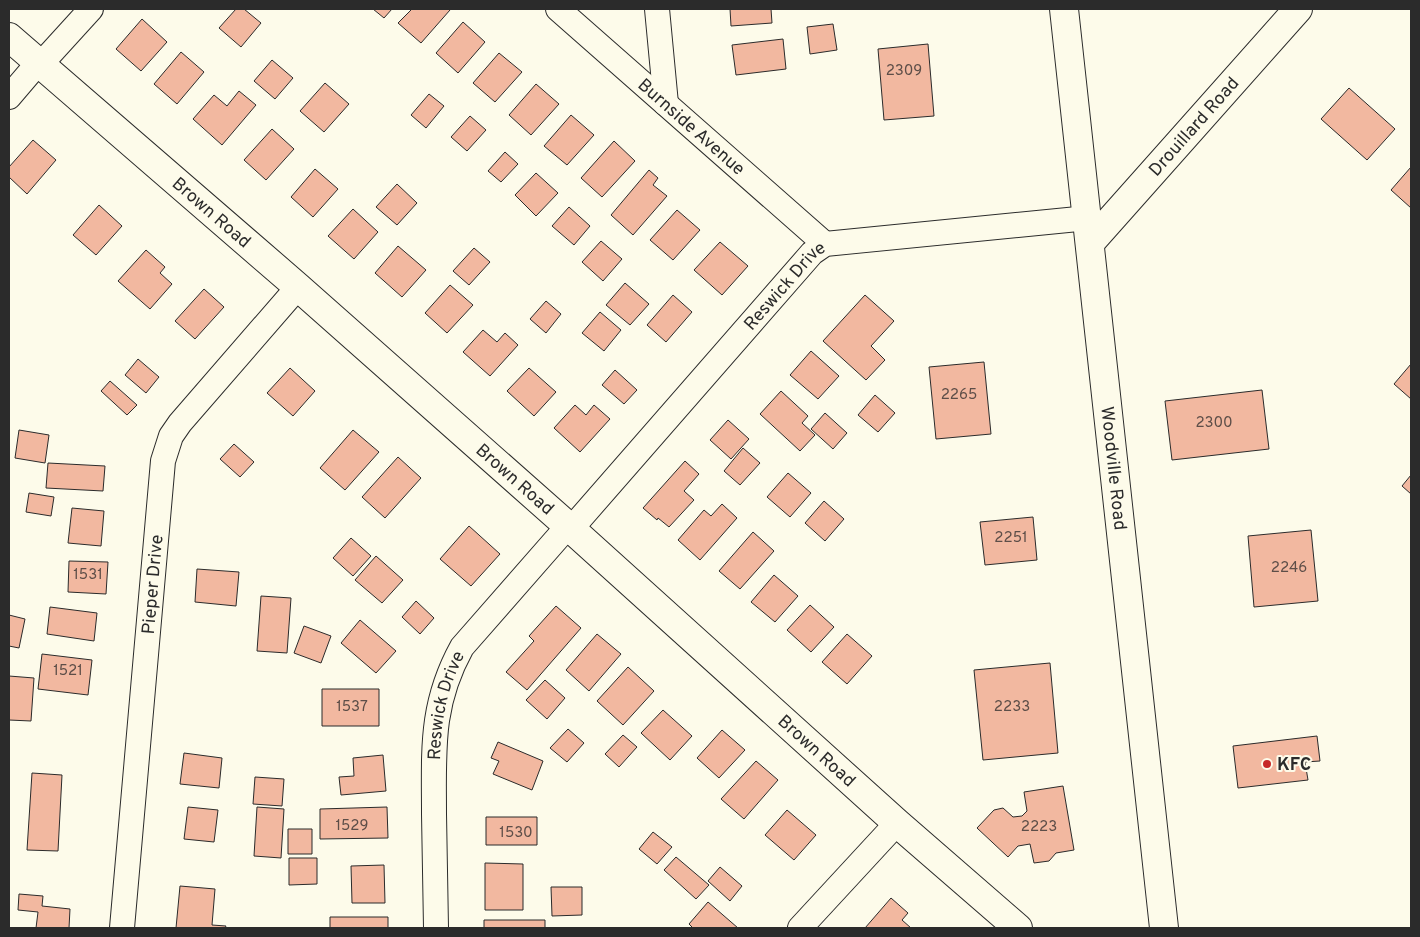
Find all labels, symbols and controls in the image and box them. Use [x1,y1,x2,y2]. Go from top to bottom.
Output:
house number: 2309 [886,62,922,81]
street label: Drouillard Road [1144,73,1245,182]
street label: Burnside Avenue [632,74,749,181]
street label: Brown Road [166,173,255,254]
street label: Reswick Drive [740,237,831,336]
house number: 2265 [941,386,977,405]
street label: Woodville Road [1094,405,1131,532]
house number: 2300 [1195,414,1233,433]
street label: Brown Road [470,439,558,521]
house number: 2251 [994,529,1028,548]
street label: Pieper Drive [138,534,169,635]
house number: 2246 [1271,559,1307,578]
house number: 1531 [73,566,103,585]
street label: Reswick Drive [424,647,471,761]
house number: 1521 [53,662,83,681]
house number: 1537 [336,698,368,717]
house number: 2233 [994,698,1030,717]
street label: Brown Road [772,711,860,793]
place label: KFC [1277,754,1311,777]
marker: KFC [1261,758,1273,770]
house number: 1529 [336,817,368,836]
house number: 2223 [1021,818,1057,837]
house number: 1530 [499,824,533,843]

